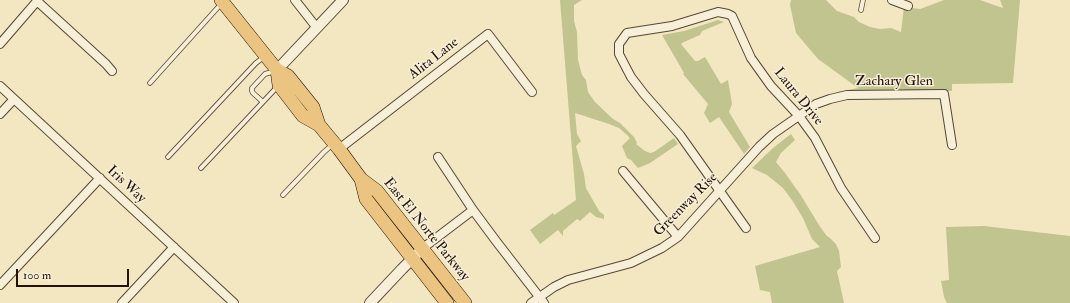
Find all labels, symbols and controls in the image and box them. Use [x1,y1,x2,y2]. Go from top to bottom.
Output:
street label: Alita Lane [406,34,462,84]
street label: Laura Drive [770,65,826,129]
street label: Zachary Glen [855,74,933,90]
street label: Iris Way [103,163,149,207]
street label: Greenway Rise [651,170,721,240]
street label: East El Norte Parkway [379,175,473,285]
scale bar [18,261,131,287]
text: 100 m [23,268,51,283]

